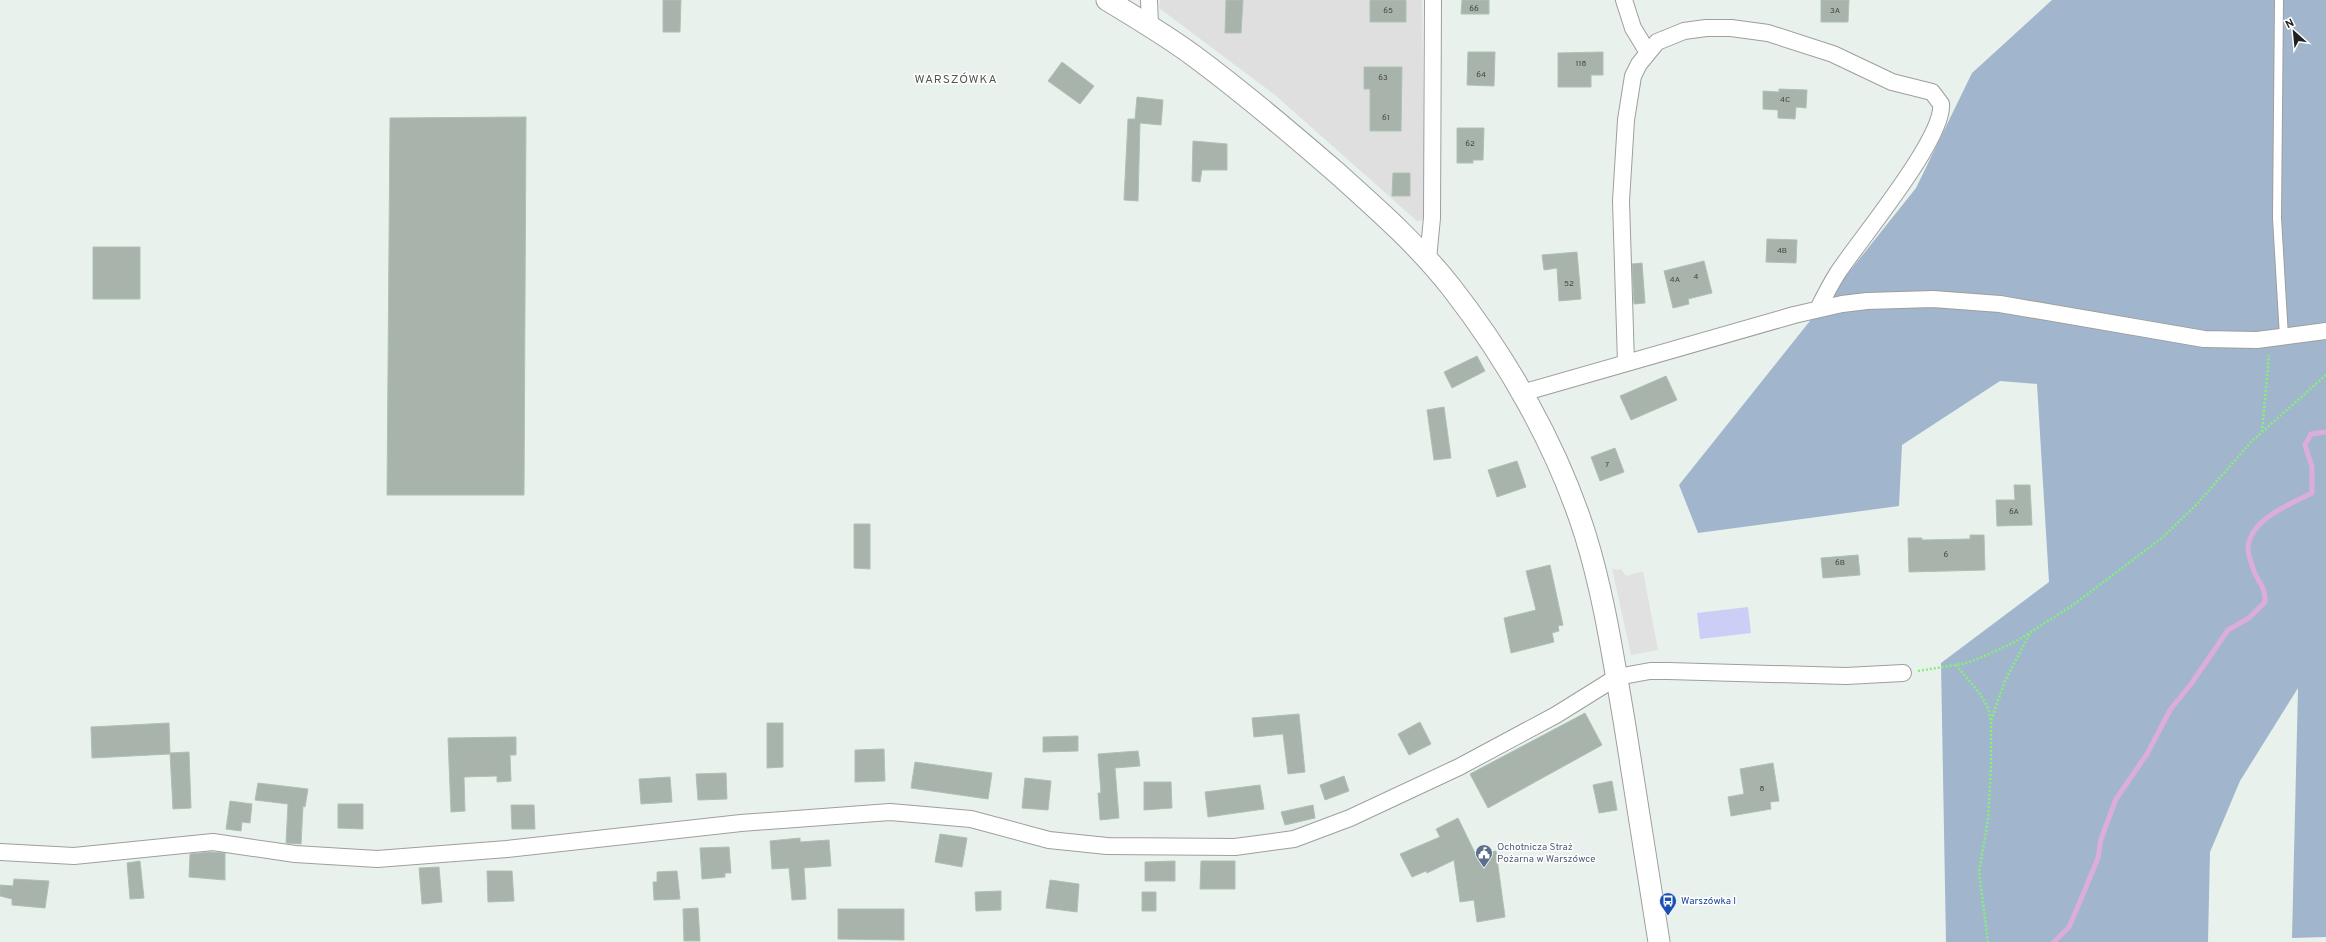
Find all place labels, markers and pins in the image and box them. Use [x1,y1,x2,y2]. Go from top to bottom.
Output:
place label: Ochotnicza Straż Pożarna w Warszówce [1497,841,1596,866]
public building icon: Ochotnicza Straż Pożarna w Warszówce [1474,843,1494,868]
bus stop icon: Warszówka I [1658,891,1678,916]
place label: Warszówka I [1681,895,1736,908]

